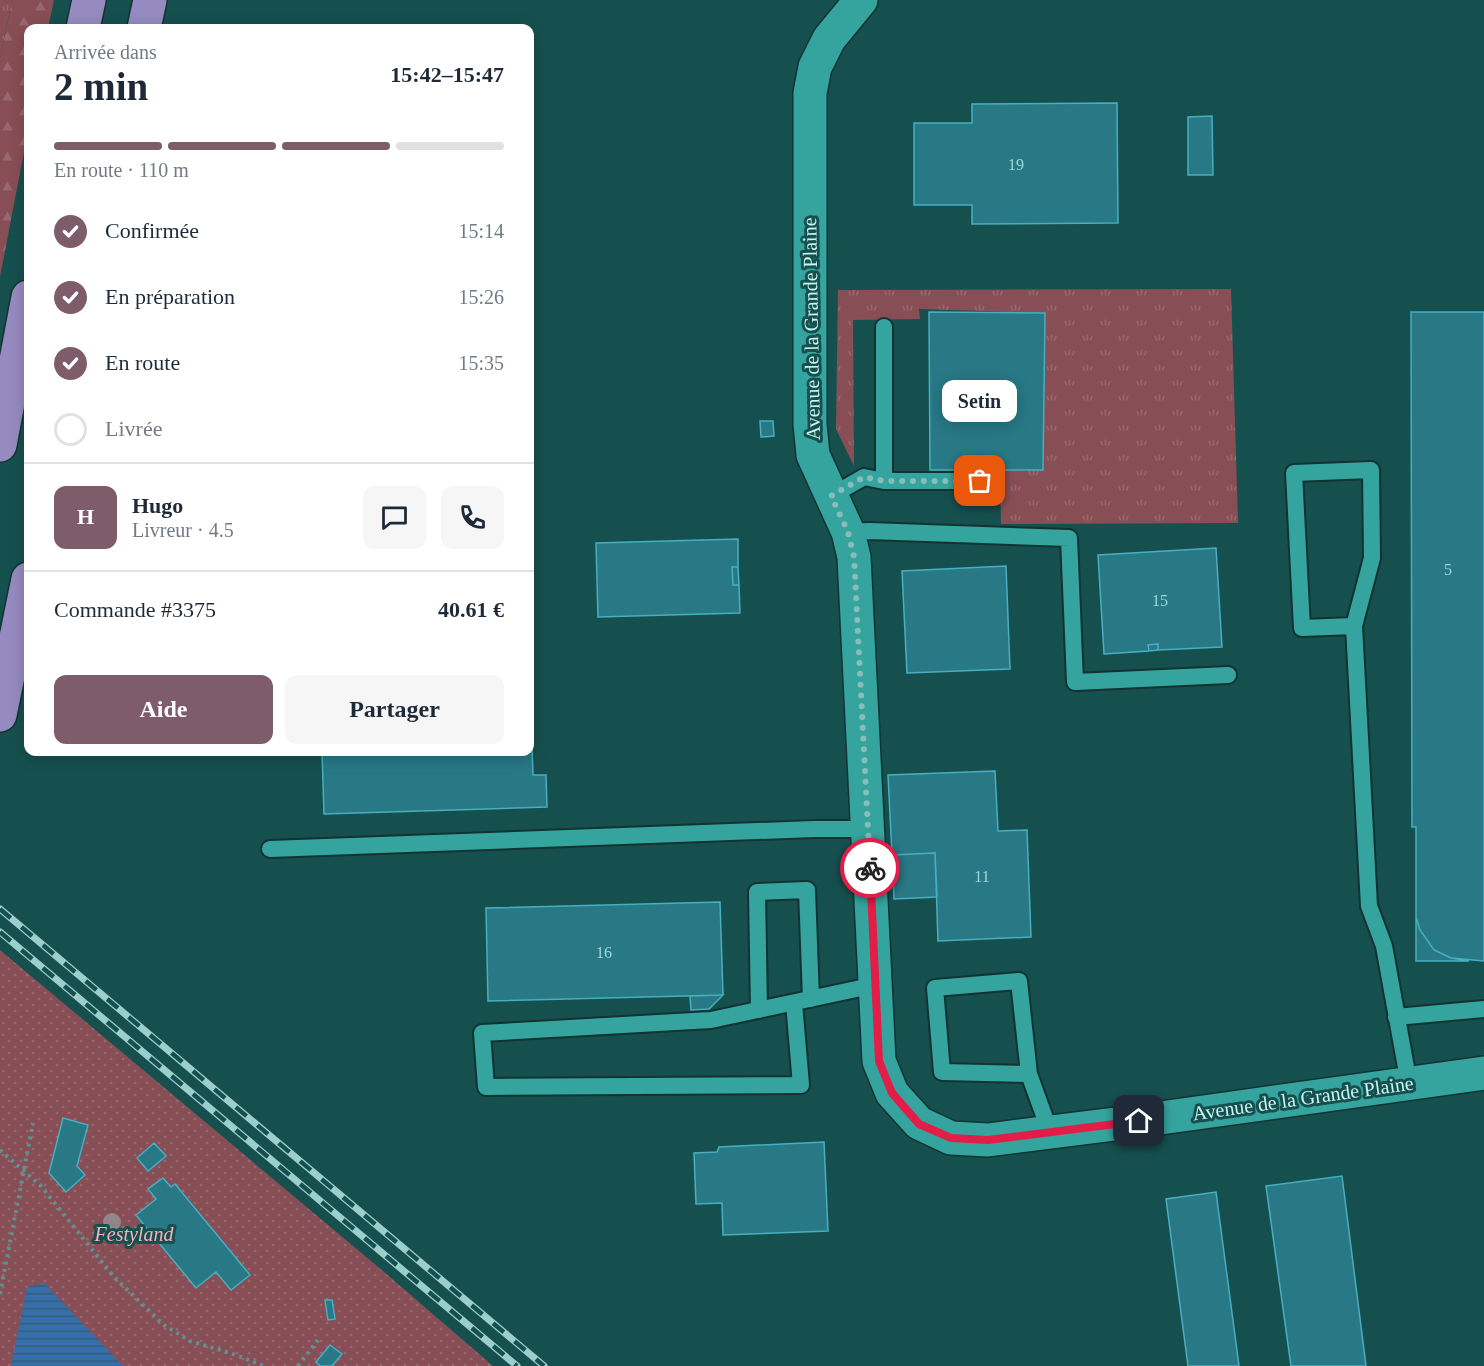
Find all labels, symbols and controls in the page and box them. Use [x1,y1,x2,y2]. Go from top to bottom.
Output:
text: Arrivée dans [54,41,157,63]
text: 15:42–15:47 [390,62,504,87]
text: 2 min [54,65,148,108]
house number: 19 [1008,156,1024,173]
text: En route · 110 m [54,159,189,181]
icon: check [54,215,87,248]
street label: Avenue de la Grande Plaine [798,217,824,441]
text: Confirmée [105,218,199,243]
text: 15:14 [458,220,504,242]
icon: check [54,281,87,314]
text: En préparation [105,284,235,309]
text: 15:26 [458,286,504,308]
icon: check [54,347,87,380]
text: En route [105,350,180,375]
text: 15:35 [458,352,504,374]
callout: Setin [942,379,1018,421]
text: Setin [958,390,1001,412]
text: Livrée [105,416,162,441]
pin [954,455,1005,506]
icon: bag [963,464,996,497]
button: chat [363,486,426,549]
button: phone [441,486,504,549]
text: Hugo [132,493,183,518]
text: H [77,504,94,529]
text: Livreur · 4.5 [132,519,234,541]
house number: 5 [1444,561,1452,578]
house number: 15 [1152,592,1168,609]
text: Commande #3375 [54,597,216,622]
text: 40.61 € [438,597,504,622]
button: Aide [54,675,273,744]
button: Partager [285,675,504,744]
courier [840,838,900,898]
icon: bike [854,852,887,885]
house number: 11 [974,868,990,885]
house number: 16 [596,944,612,961]
street label: Avenue de la Grande Plaine [1191,1072,1415,1124]
pin [1113,1095,1164,1146]
icon: home [1122,1104,1155,1137]
park label: Festyland [94,1223,174,1246]

